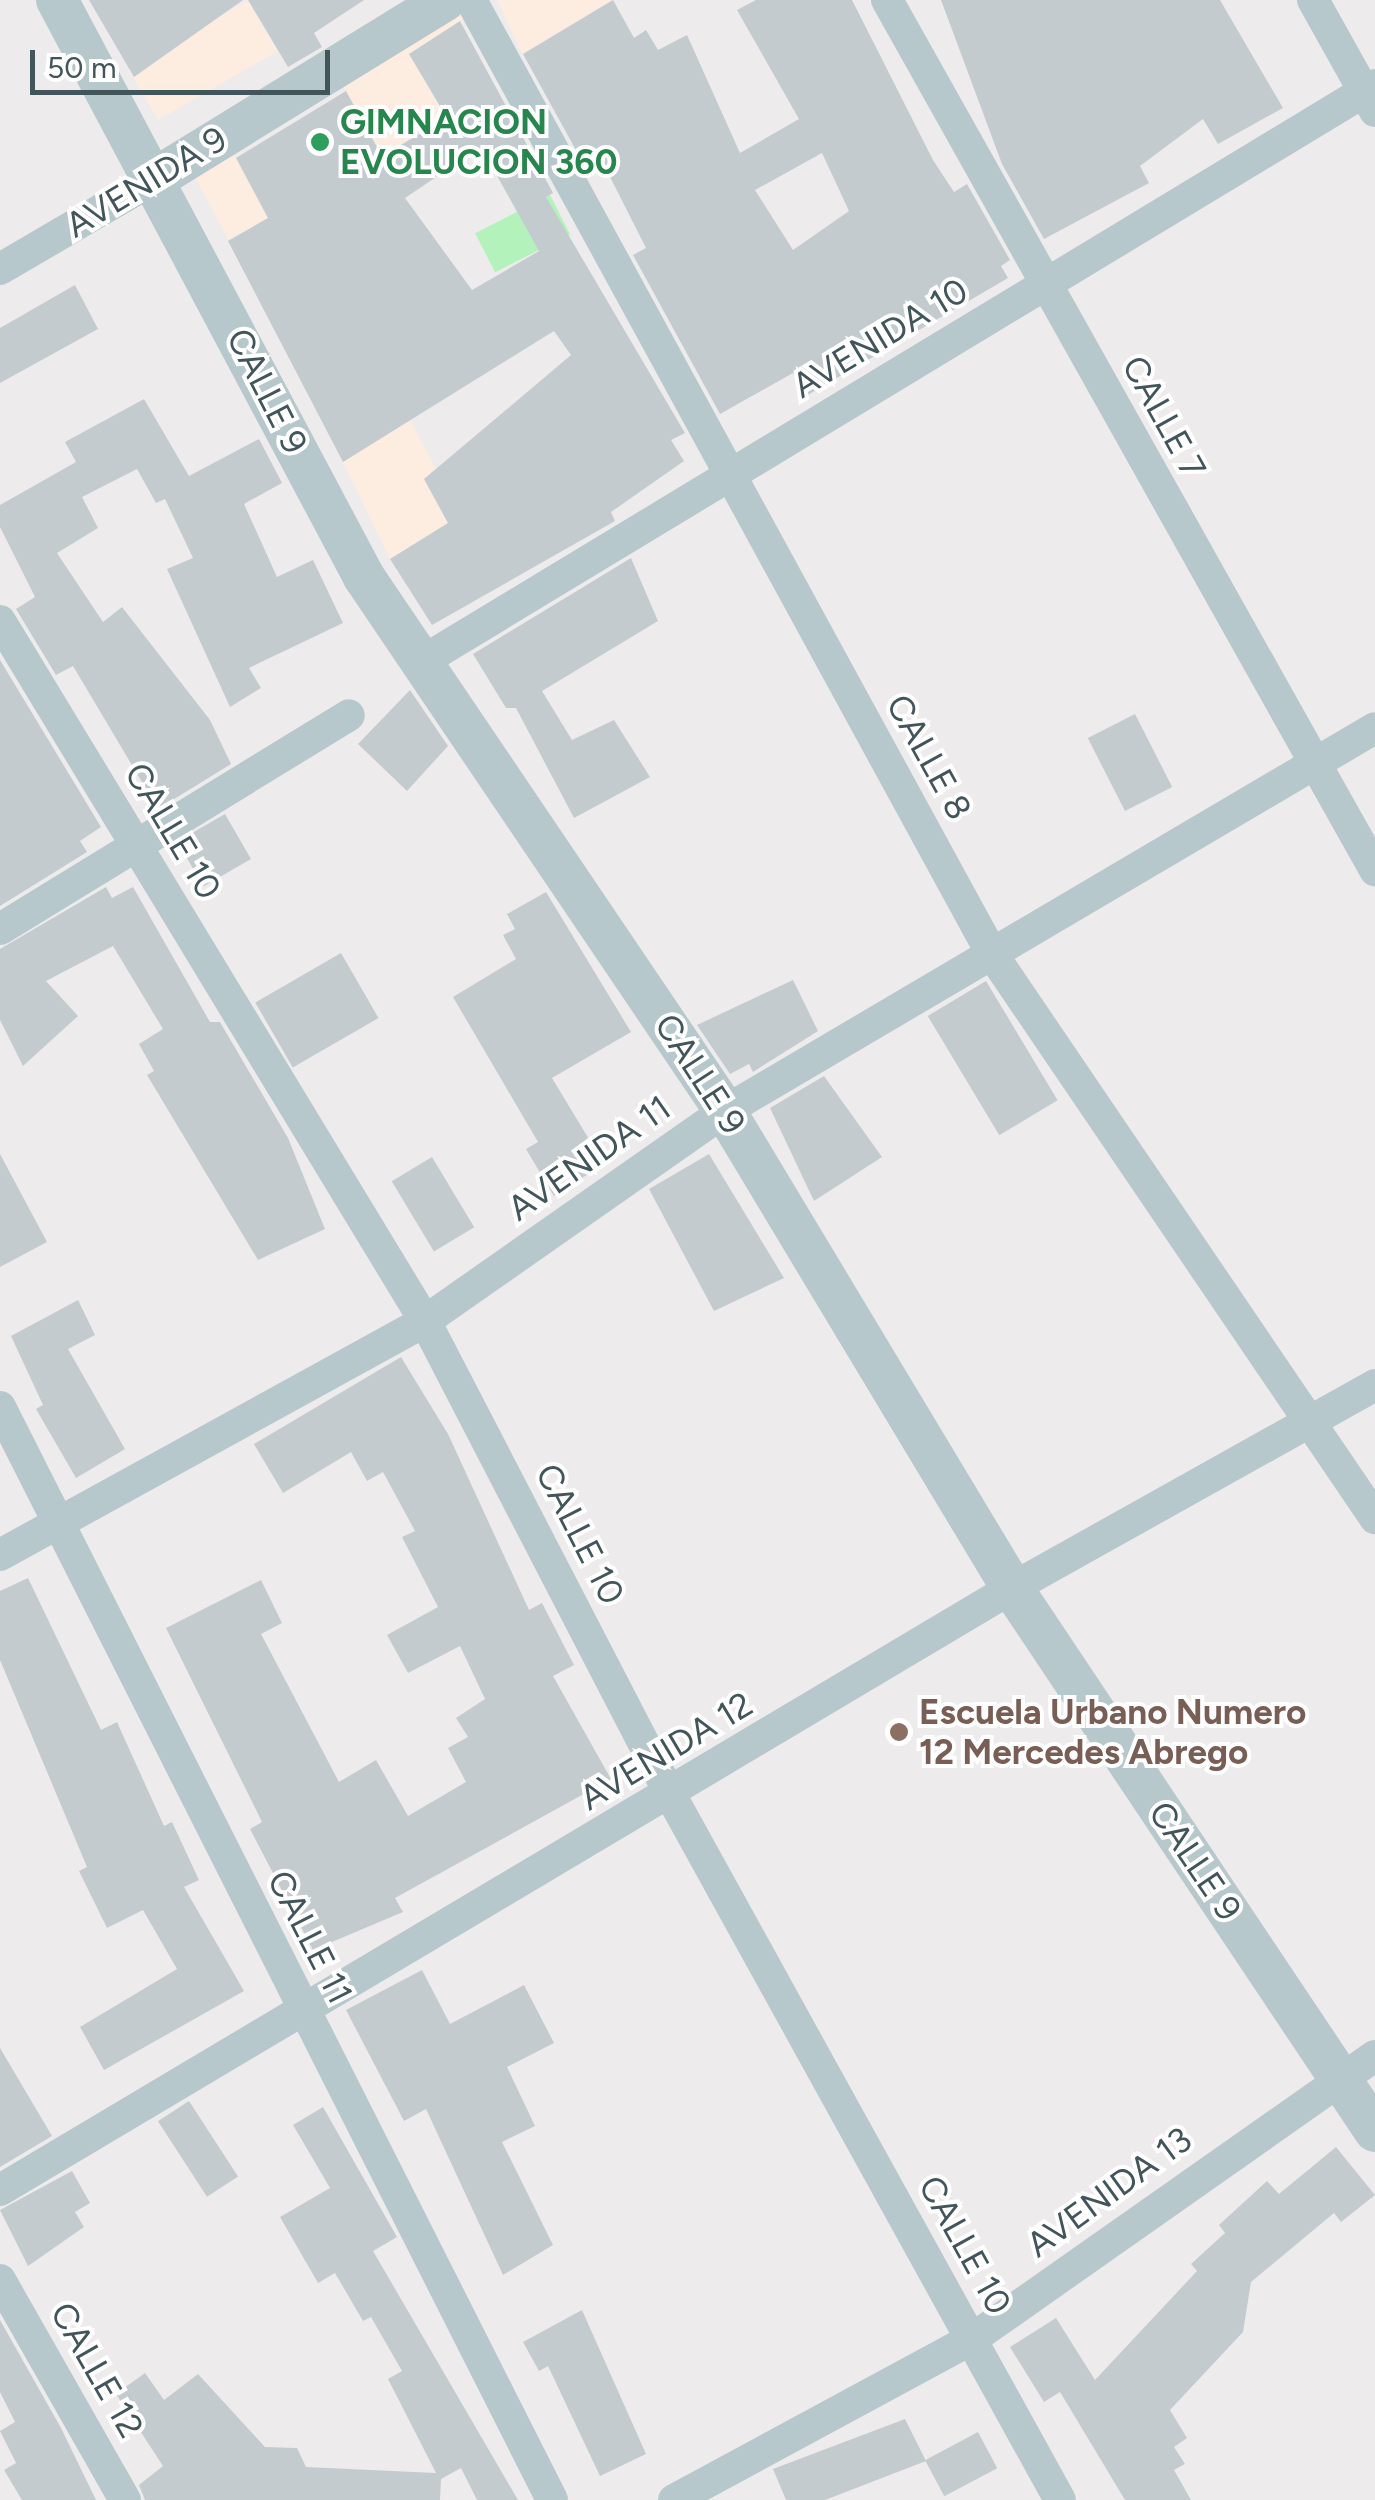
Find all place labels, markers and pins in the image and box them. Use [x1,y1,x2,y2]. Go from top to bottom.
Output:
place label: GIMNACION EVOLUCION 360 [340,101,617,183]
marker: GIMNACION EVOLUCION 360 [309,131,331,153]
place label: Escuela Urbano Numero 12 Mercedes Abrego [919,1691,1306,1773]
marker: Escuela Urbano Numero 12 Mercedes Abrego [888,1721,910,1743]

